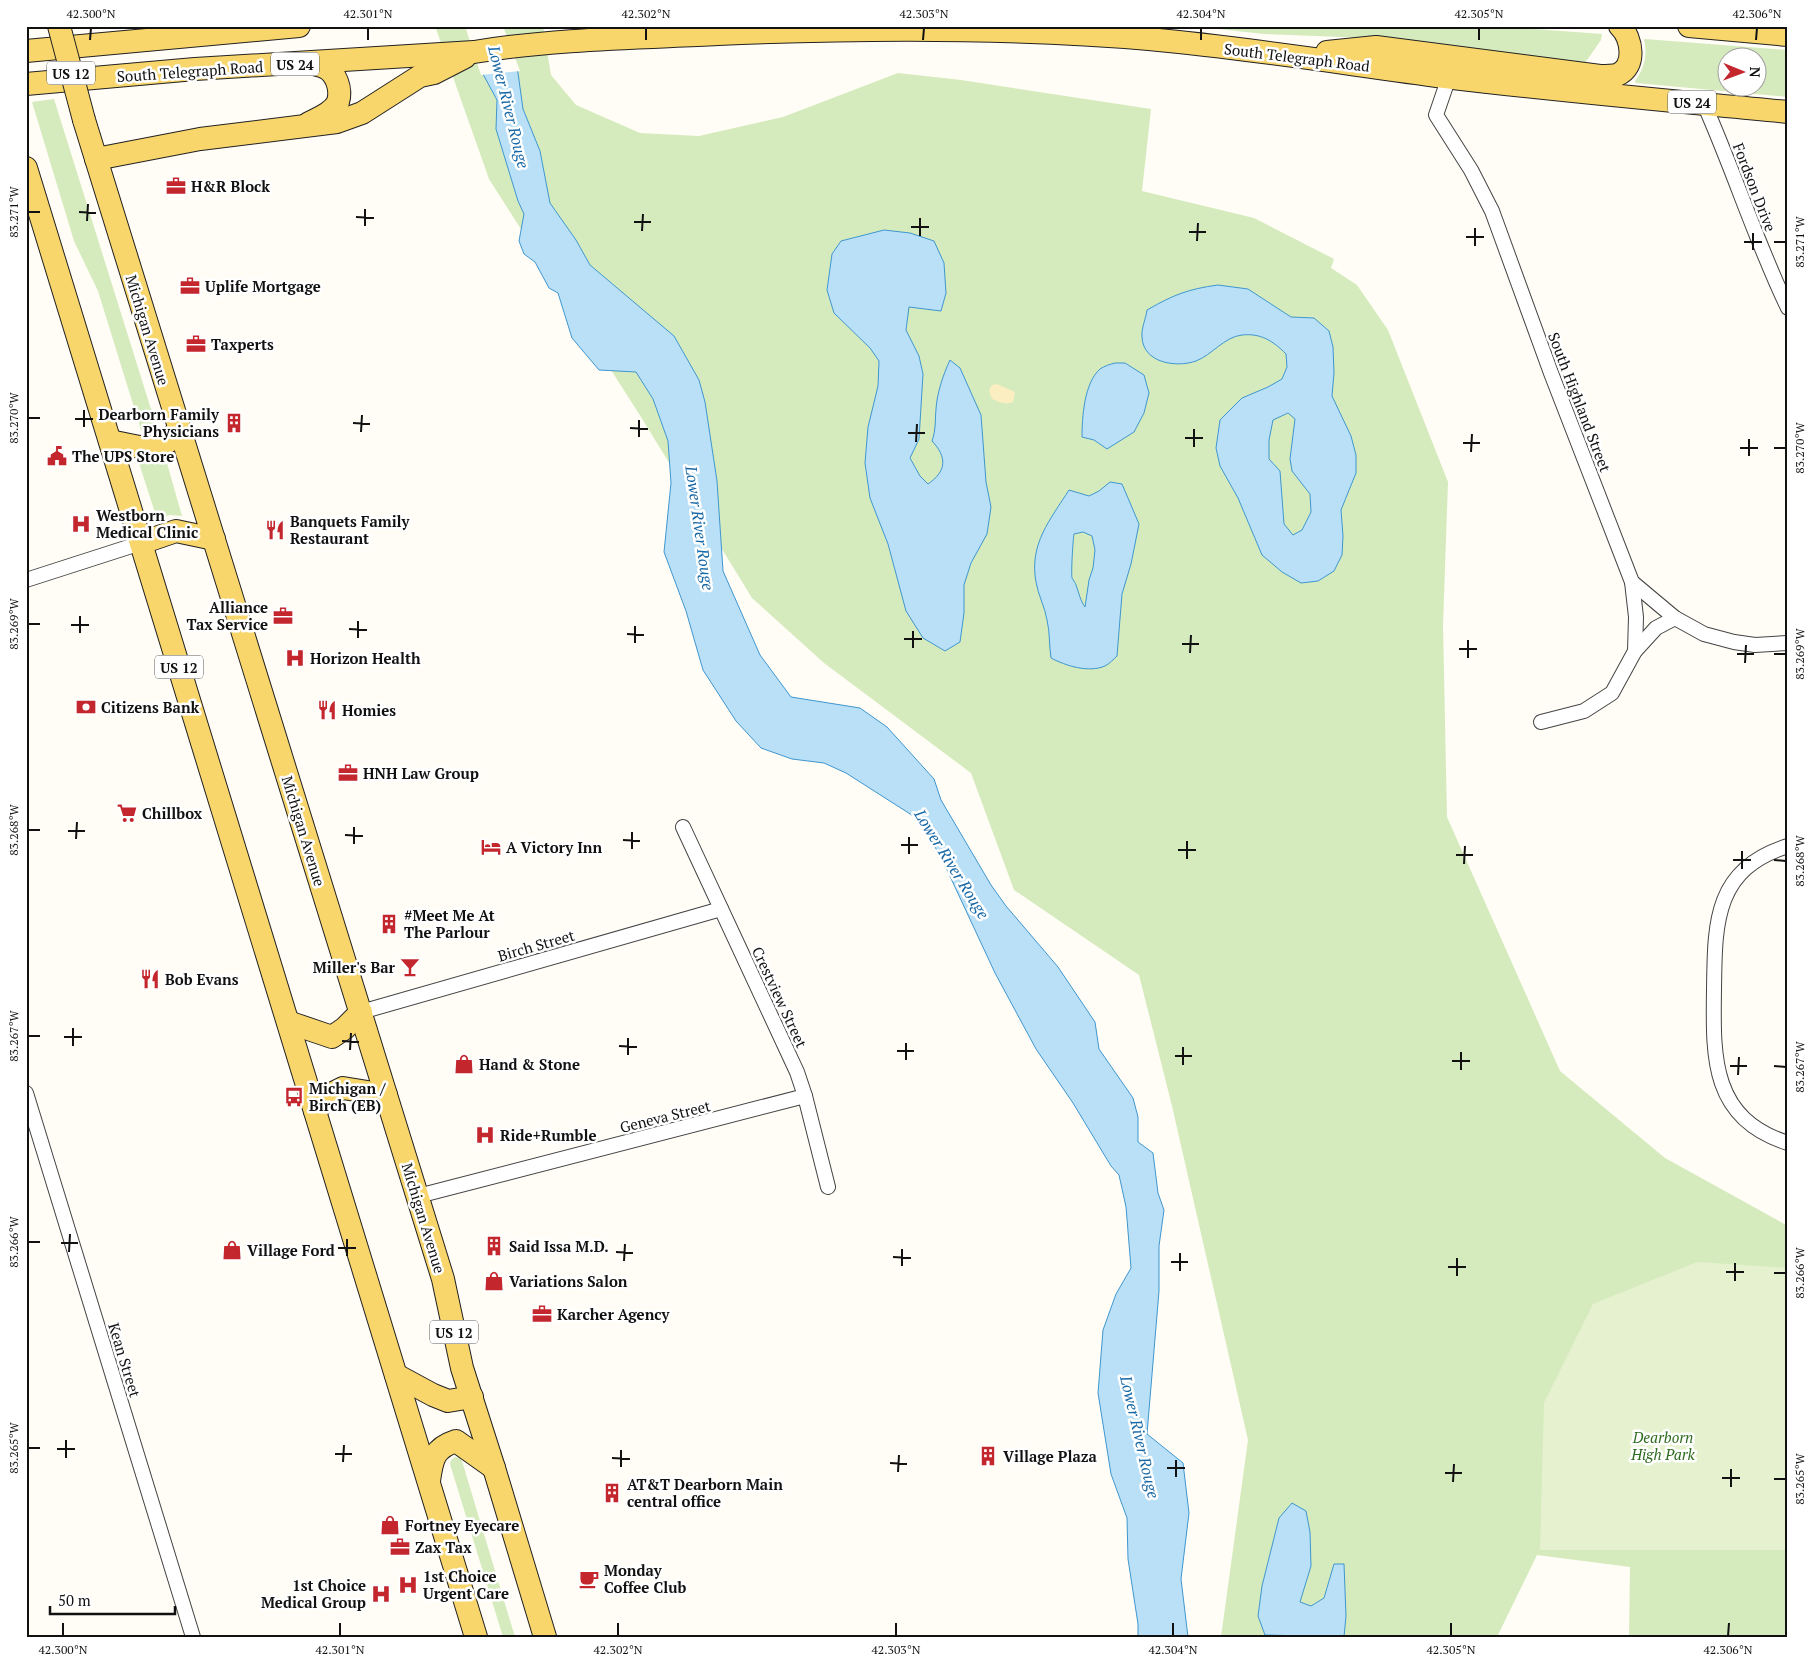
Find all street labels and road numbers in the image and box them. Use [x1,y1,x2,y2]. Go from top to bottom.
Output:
street label: South Telegraph Road [1223,38,1371,76]
road number: US 24 [271,52,319,76]
street label: South Telegraph Road [116,56,264,86]
road number: US 12 [47,62,95,84]
road number: US 24 [1668,90,1716,114]
street label: Fordson Drive [1729,140,1781,234]
street label: Michigan Avenue [122,272,174,388]
street label: South Highland Street [1544,329,1616,475]
road number: US 12 [155,656,203,679]
street label: Michigan Avenue [278,773,330,889]
street label: Birch Street [495,924,577,965]
street label: Crestview Street [748,943,812,1051]
street label: Geneva Street [618,1095,713,1137]
street label: Michigan Avenue [398,1160,450,1276]
street label: Kean Street [104,1320,146,1400]
road number: US 12 [430,1320,478,1344]

